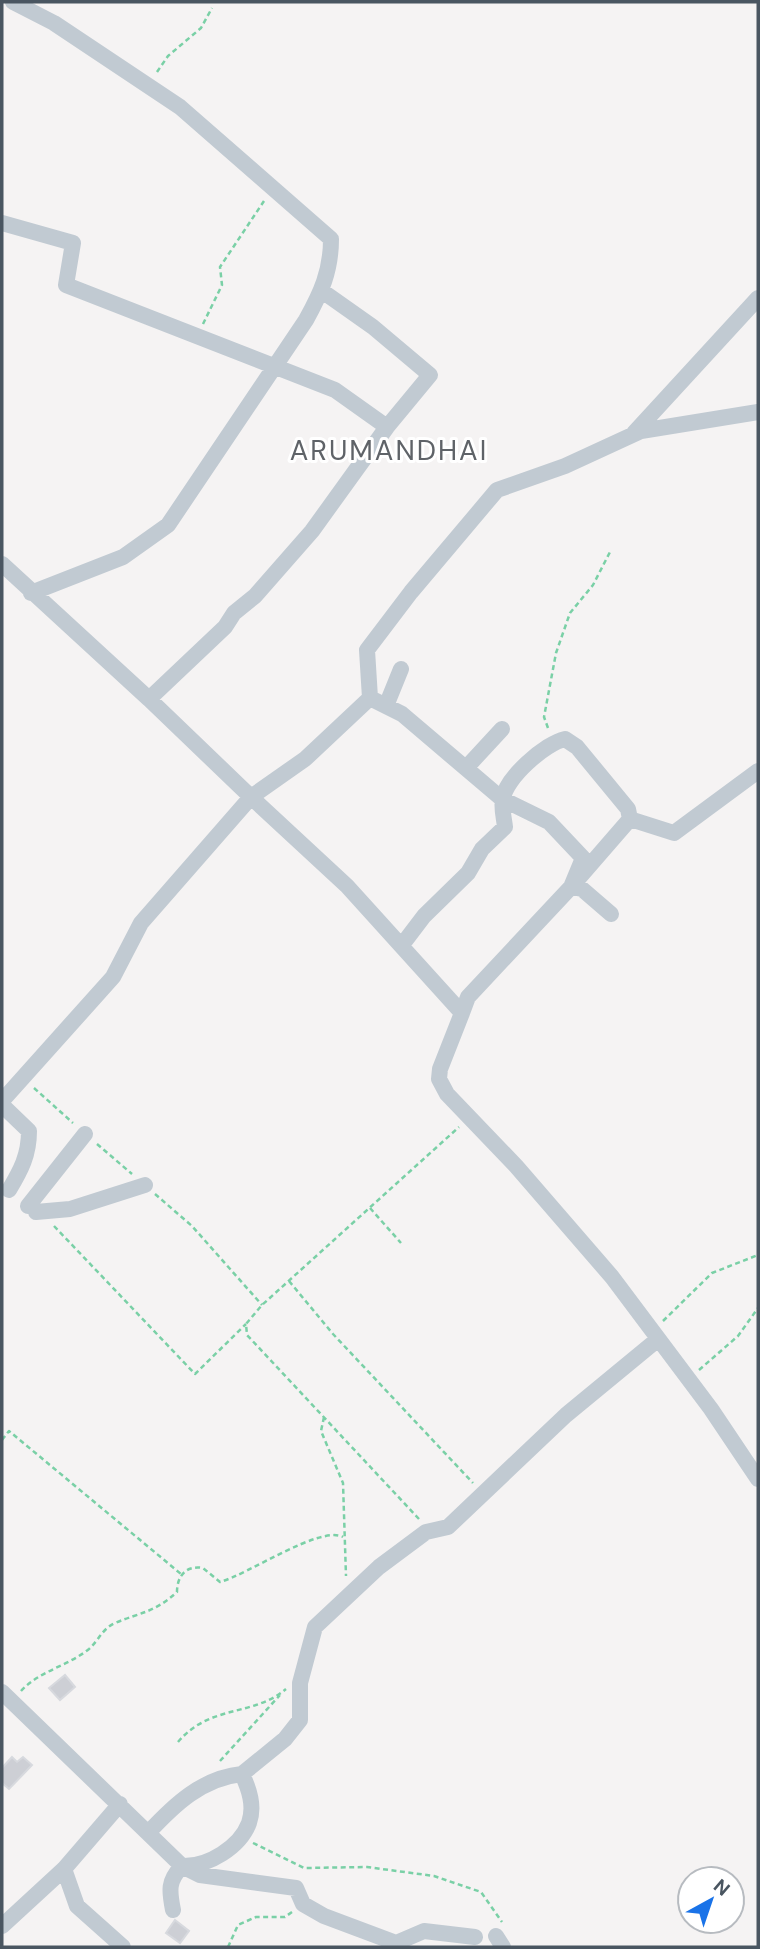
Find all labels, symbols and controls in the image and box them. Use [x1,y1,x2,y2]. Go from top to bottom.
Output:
district label: ARUMANDHAI [290,432,488,469]
north arrow [676,1865,746,1935]
text: N [708,1873,735,1901]

